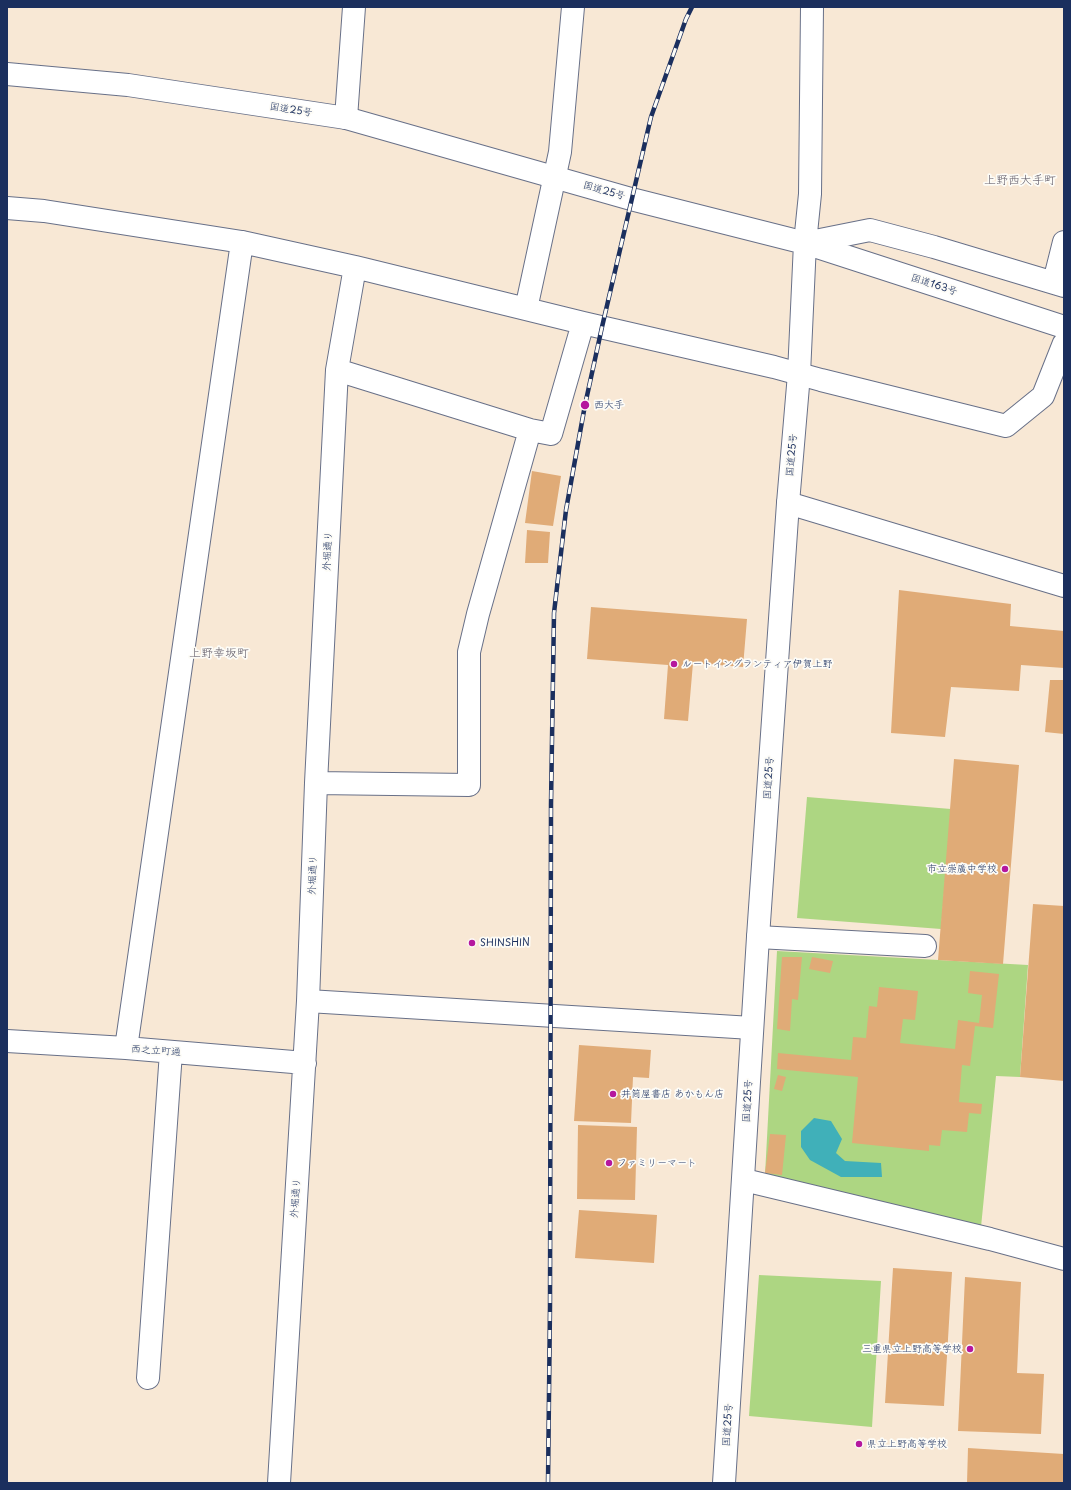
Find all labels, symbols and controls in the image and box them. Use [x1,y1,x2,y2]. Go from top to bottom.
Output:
street label: 国道25号 [269,101,313,119]
district label: 上野西大手町 [984,174,1056,188]
street label: 国道25号 [582,179,626,203]
street label: 国道163号 [909,272,959,298]
marker: 西大手 [579,399,591,411]
place label: 西大手 [594,399,624,411]
street label: 国道25号 [784,433,800,477]
street label: 外堀通り [321,531,335,571]
district label: 上野幸坂町 [189,647,249,661]
place label: ルートイングランティア伊賀上野 [682,658,832,670]
marker: ルートイングランティア伊賀上野 [669,659,679,669]
street label: 国道25号 [762,756,776,800]
street label: 外堀通り [306,855,320,895]
place label: 市立崇廣中学校 [927,863,997,875]
marker: 市立崇廣中学校 [1000,864,1010,874]
place label: SHINSHIN [480,937,530,949]
marker: SHINSHIN [467,938,477,948]
street label: 西之立町通 [131,1043,181,1059]
street label: 国道25号 [741,1079,755,1123]
place label: 井筒屋書店 あかもん店 [621,1088,724,1100]
marker: 井筒屋書店 あかもん店 [608,1089,618,1099]
place label: ファミリーマート [617,1157,697,1169]
marker: ファミリーマート [604,1158,614,1168]
street label: 外堀通り [289,1178,303,1218]
place label: 三重県立上野高等学校 [862,1343,962,1355]
marker: 三重県立上野高等学校 [965,1344,975,1354]
street label: 国道25号 [721,1403,735,1447]
place label: 県立上野高等学校 [867,1438,947,1450]
marker: 県立上野高等学校 [854,1439,864,1449]

